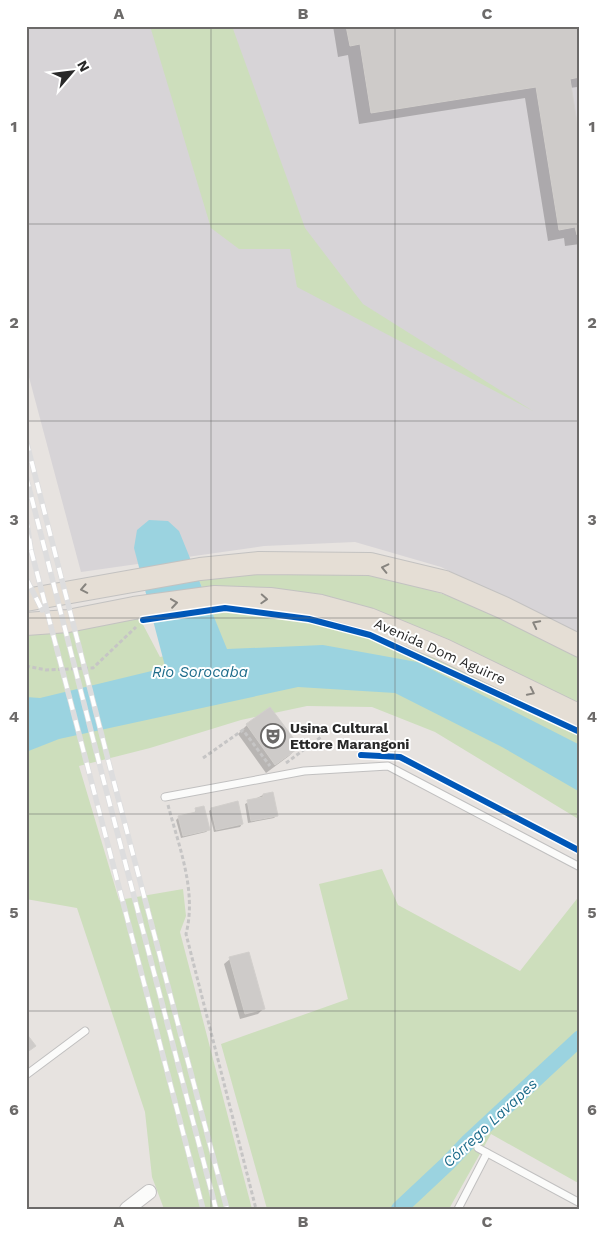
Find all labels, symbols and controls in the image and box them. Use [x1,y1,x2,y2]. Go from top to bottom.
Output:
text: A [114,4,125,23]
text: B [298,4,309,23]
text: C [482,4,493,23]
north arrow [48,48,98,98]
text: N [74,58,93,74]
text: 1 [11,117,17,136]
text: 1 [589,117,595,136]
text: 2 [9,313,19,332]
text: 2 [587,313,597,332]
text: 3 [9,510,19,529]
text: 3 [587,510,597,529]
one-way arrow [380,563,389,574]
one-way arrow [80,583,88,594]
one-way arrow [260,593,268,604]
one-way arrow [170,598,179,608]
street label: Avenida Dom Aguirre [372,615,508,687]
one-way arrow [532,620,541,630]
water label: Rio Sorocaba [152,663,248,681]
one-way arrow [525,686,534,696]
text: 4 [9,707,19,726]
text: 4 [587,707,597,726]
place label: Usina Cultural Ettore Marangoni [290,720,409,752]
theatre icon: Usina Cultural Ettore Marangoni [260,723,286,749]
text: 5 [9,903,19,922]
text: 5 [587,903,597,922]
water label: Córrego Lavapes [439,1075,541,1171]
text: 6 [9,1100,19,1119]
text: 6 [587,1100,597,1119]
text: A [114,1212,125,1231]
text: B [298,1212,309,1231]
text: C [482,1212,493,1231]

